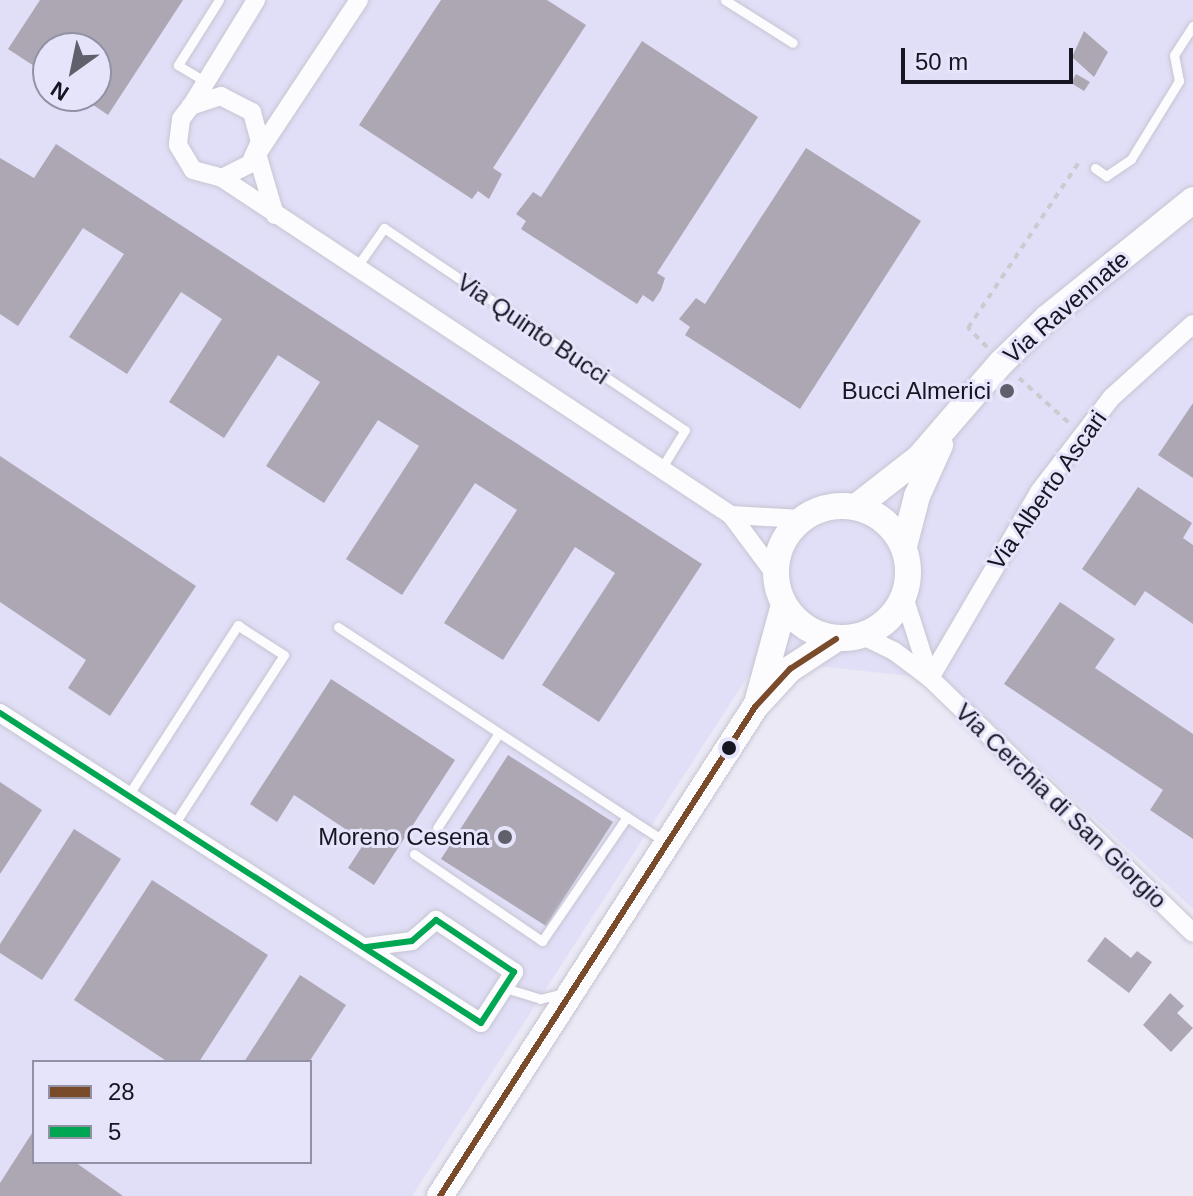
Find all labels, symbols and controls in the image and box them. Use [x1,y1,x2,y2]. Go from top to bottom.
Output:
north arrow [32,32,112,112]
scale bar [905,32,1077,82]
text: 50 m [915,48,968,75]
text: N [46,76,73,106]
street label: Via Ravennate [997,245,1135,369]
street label: Via Quinto Bucci [452,268,614,390]
place label: Bucci Almerici [840,377,991,405]
marker: Bucci Almerici [998,382,1016,400]
street label: Via Alberto Ascari [981,404,1113,576]
street label: Via Cerchia di San Giorgio [949,698,1173,914]
unlabelled marker [721,740,737,756]
place label: Moreno Cesena [318,823,489,851]
marker: Moreno Cesena [496,828,514,846]
legend [32,1060,312,1164]
text: 28 [108,1078,135,1105]
text: 5 [108,1118,121,1145]

